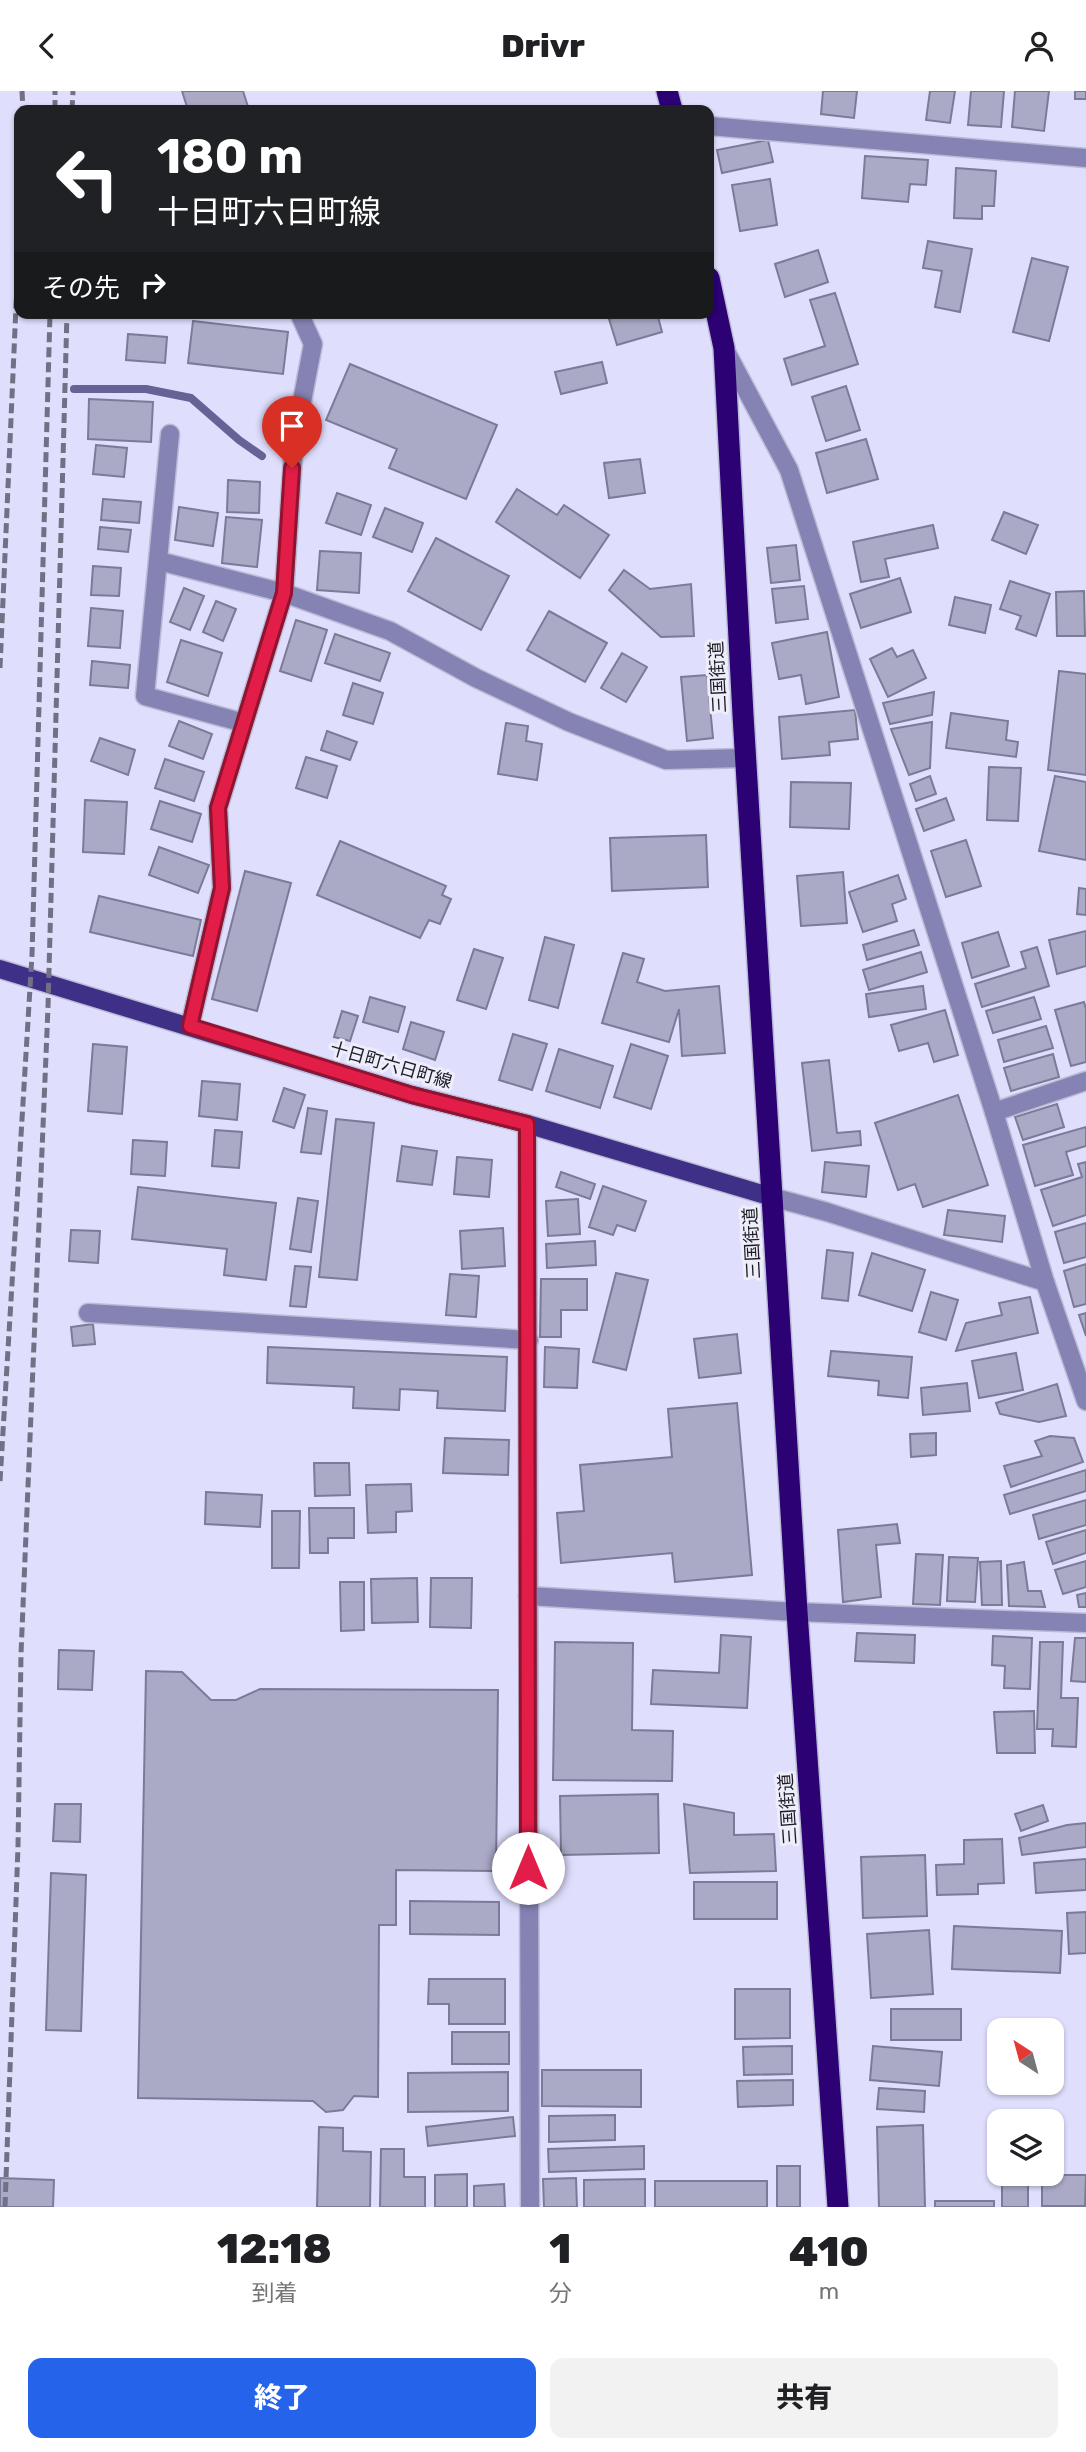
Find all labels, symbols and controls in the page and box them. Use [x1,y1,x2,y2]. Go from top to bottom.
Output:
icon: back [28,27,66,65]
text: Drivr [501,27,585,65]
icon: person [1020,27,1058,65]
text: 180 m [157,127,303,185]
icon: left [42,133,133,224]
text: 十日町六日町線 [157,193,381,231]
icon: right [134,266,172,304]
text: その先 [42,273,120,304]
pin [262,396,322,468]
icon: arrive [273,407,311,445]
street label: 三国街道 [705,640,731,714]
street label: 十日町六日町線 [327,1037,455,1093]
street label: 三国街道 [739,1206,765,1280]
street label: 三国街道 [775,1772,801,1846]
position arrow [491,1831,565,1905]
north arrow [987,2018,1064,2095]
map controls [987,2018,1064,2186]
button: layers [987,2109,1064,2186]
text: 12:18 [217,2224,332,2274]
text: 1 [549,2224,571,2274]
text: 410 [789,2227,869,2277]
text: m [819,2277,839,2305]
text: 到着 [251,2279,297,2307]
text: 分 [549,2279,572,2307]
button: 終了 [28,2358,536,2438]
button: 共有 [550,2358,1058,2438]

